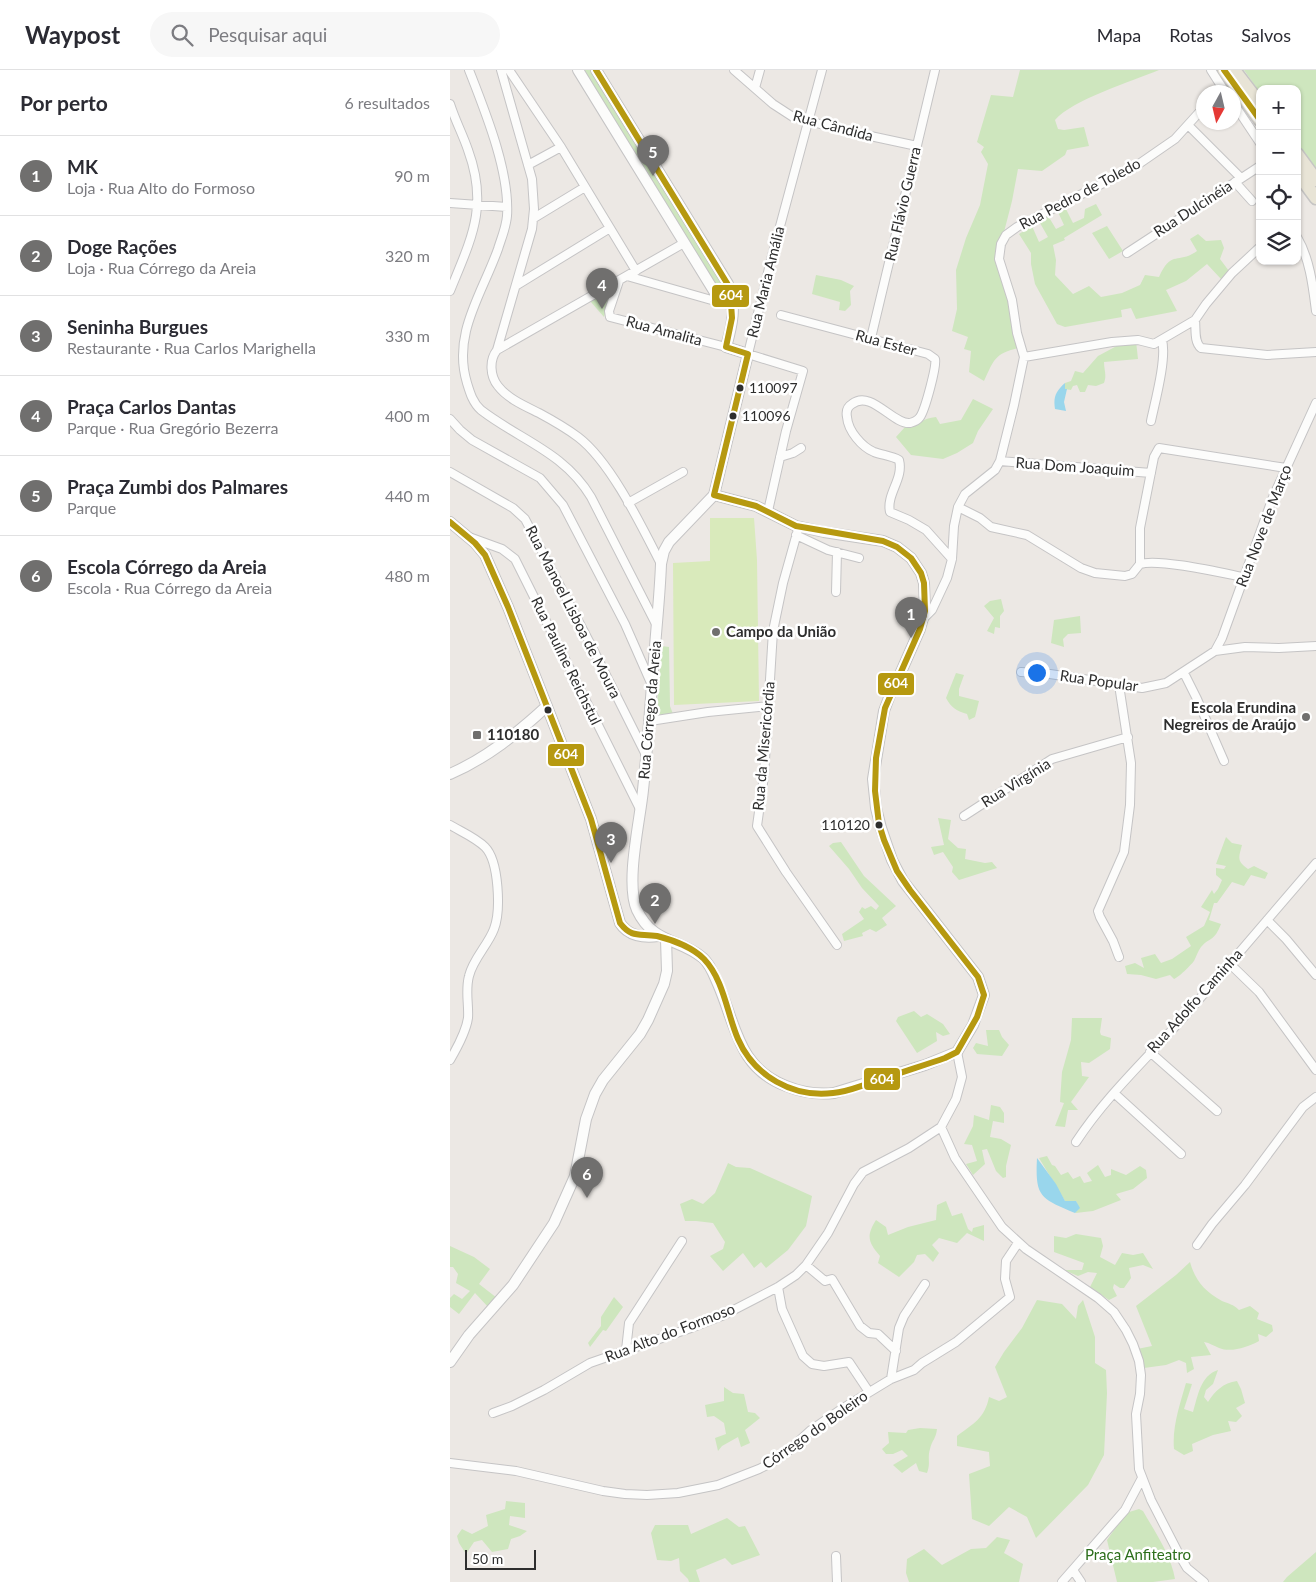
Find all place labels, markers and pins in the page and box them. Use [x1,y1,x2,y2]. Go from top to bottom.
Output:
pin: 5 [637,135,669,176]
pin: 4 [586,268,618,309]
place label: 110097 [749,379,798,396]
marker: 110097 [735,383,745,393]
place label: 110096 [742,407,791,424]
marker: 110096 [728,411,738,421]
pin: 1 [895,597,927,638]
place label: Campo da União [726,622,836,640]
marker: Campo da União [710,626,722,638]
place label: Escola Erundina Negreiros de Araújo [1163,698,1296,733]
unlabelled marker [543,705,553,715]
marker: Escola Erundina Negreiros de Araújo [1300,711,1312,723]
place label: 110180 [487,725,539,743]
marker: 110180 [471,729,483,741]
place label: 110120 [821,816,870,833]
marker: 110120 [874,820,884,830]
pin: 3 [595,822,627,863]
pin: 2 [639,883,671,924]
pin: 6 [571,1157,603,1198]

